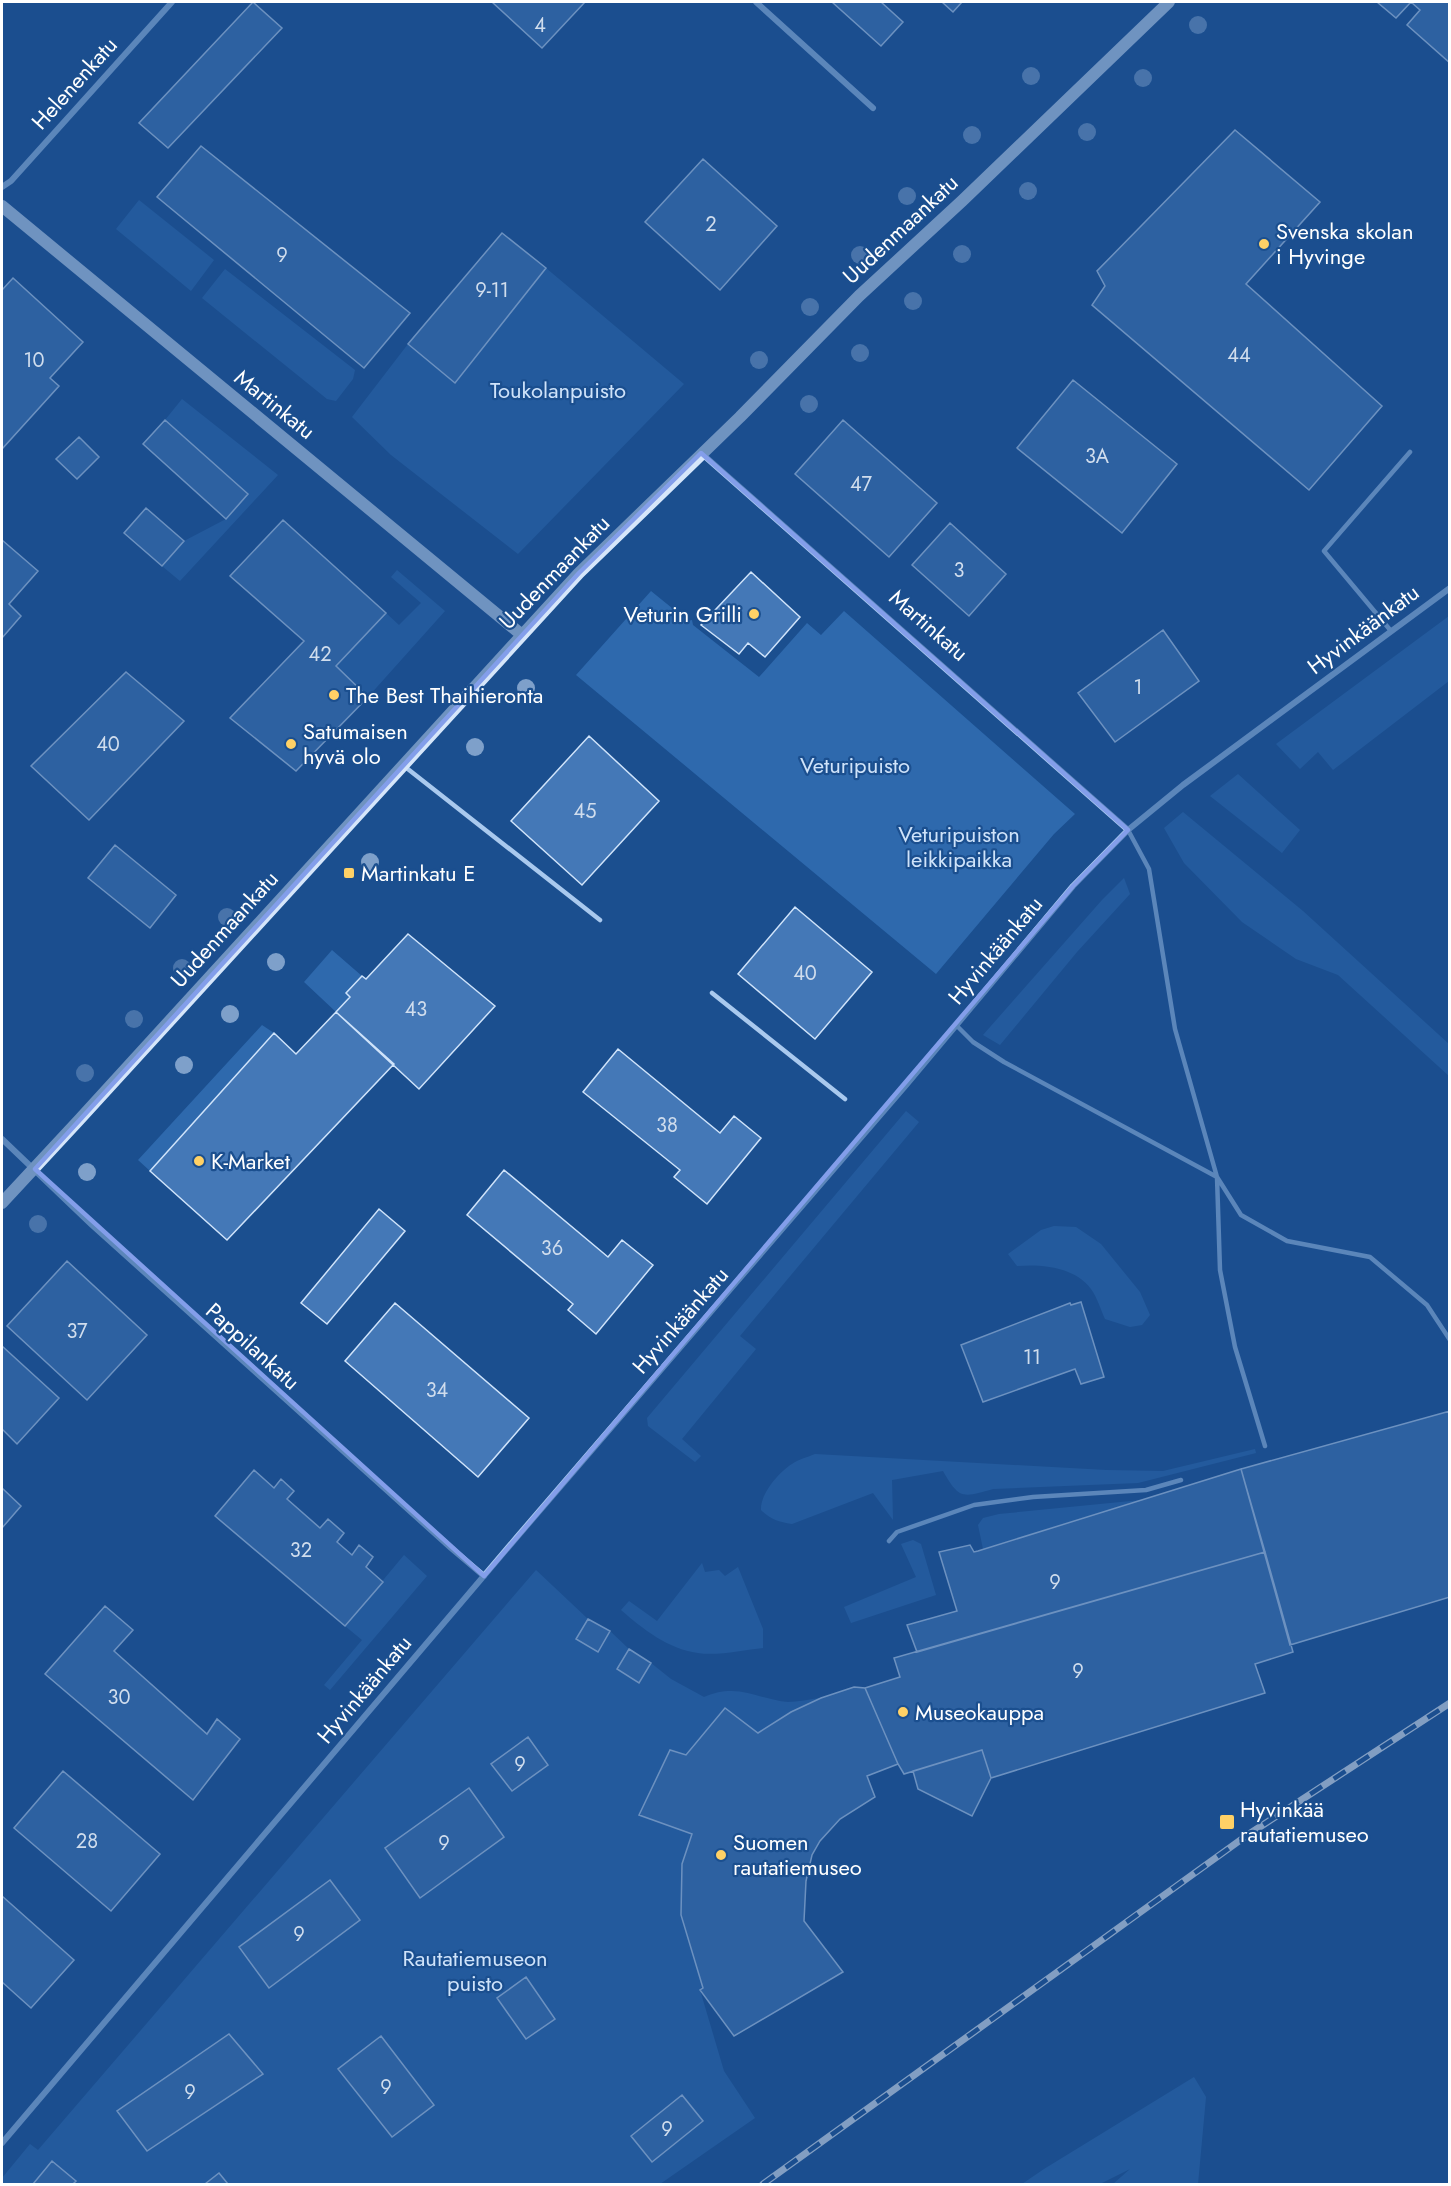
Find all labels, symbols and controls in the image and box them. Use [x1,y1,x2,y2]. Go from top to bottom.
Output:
house number: 4 [534,11,546,40]
street label: Helenenkatu [24,30,124,136]
street label: Uudenmaankatu [835,167,965,291]
house number: 2 [705,210,717,239]
place label: Svenska skolan i Hyvinge [1276,215,1413,272]
marker: Svenska skolan i Hyvinge [1257,237,1271,251]
house number: 9 [276,241,288,270]
house number: 9-11 [475,276,509,305]
house number: 44 [1227,341,1251,370]
house number: 10 [24,346,45,375]
street label: Martinkatu [228,361,322,447]
park label: Toukolanpuisto [490,374,626,406]
house number: 3A [1085,442,1110,471]
house number: 47 [850,470,873,499]
street label: Uudenmaankatu [491,508,617,636]
house number: 3 [954,556,965,585]
street label: Hyvinkäänkatu [1300,576,1426,682]
street label: Martinkatu [882,582,976,668]
place label: Veturin Grilli [624,598,742,630]
marker: Veturin Grilli [747,607,761,621]
house number: 42 [308,640,332,669]
house number: 1 [1134,673,1143,702]
place label: The Best Thaihieronta [346,679,543,711]
marker: The Best Thaihieronta [327,688,341,702]
place label: Satumaisen hyvä olo [303,715,408,772]
house number: 40 [96,730,120,759]
marker: Satumaisen hyvä olo [284,737,298,751]
park label: Veturipuisto [800,749,910,781]
house number: 45 [574,797,596,826]
park label: Veturipuiston leikkipaikka [898,818,1020,875]
place label: Martinkatu E [361,857,475,889]
street label: Uudenmaankatu [163,863,285,995]
marker: Martinkatu E [342,866,356,880]
street label: Hyvinkäänkatu [940,889,1050,1011]
house number: 40 [793,959,817,988]
house number: 43 [405,995,427,1024]
house number: 38 [656,1111,678,1140]
place label: K-Market [211,1145,291,1177]
marker: K-Market [192,1154,206,1168]
house number: 36 [541,1234,563,1263]
street label: Hyvinkäänkatu [624,1259,736,1381]
street label: Pappilankatu [199,1295,307,1397]
house number: 37 [66,1317,88,1346]
house number: 11 [1023,1343,1041,1372]
house number: 34 [426,1376,449,1405]
house number: 32 [290,1536,312,1565]
house number: 9 [1049,1568,1061,1597]
street label: Hyvinkäänkatu [309,1628,419,1750]
house number: 9 [1072,1657,1084,1686]
house number: 30 [108,1683,130,1712]
place label: Museokauppa [915,1696,1044,1728]
marker: Museokauppa [896,1705,910,1719]
house number: 9 [514,1750,526,1779]
place label: Hyvinkää rautatiemuseo [1240,1793,1369,1850]
marker: Hyvinkää rautatiemuseo [1218,1813,1236,1831]
place label: Suomen rautatiemuseo [733,1826,862,1883]
house number: 28 [76,1827,98,1856]
house number: 9 [438,1829,450,1858]
marker: Suomen rautatiemuseo [714,1848,728,1862]
house number: 9 [293,1920,305,1949]
park label: Rautatiemuseon puisto [402,1942,548,1999]
house number: 9 [380,2073,392,2102]
house number: 9 [184,2078,196,2107]
house number: 9 [661,2115,673,2144]

